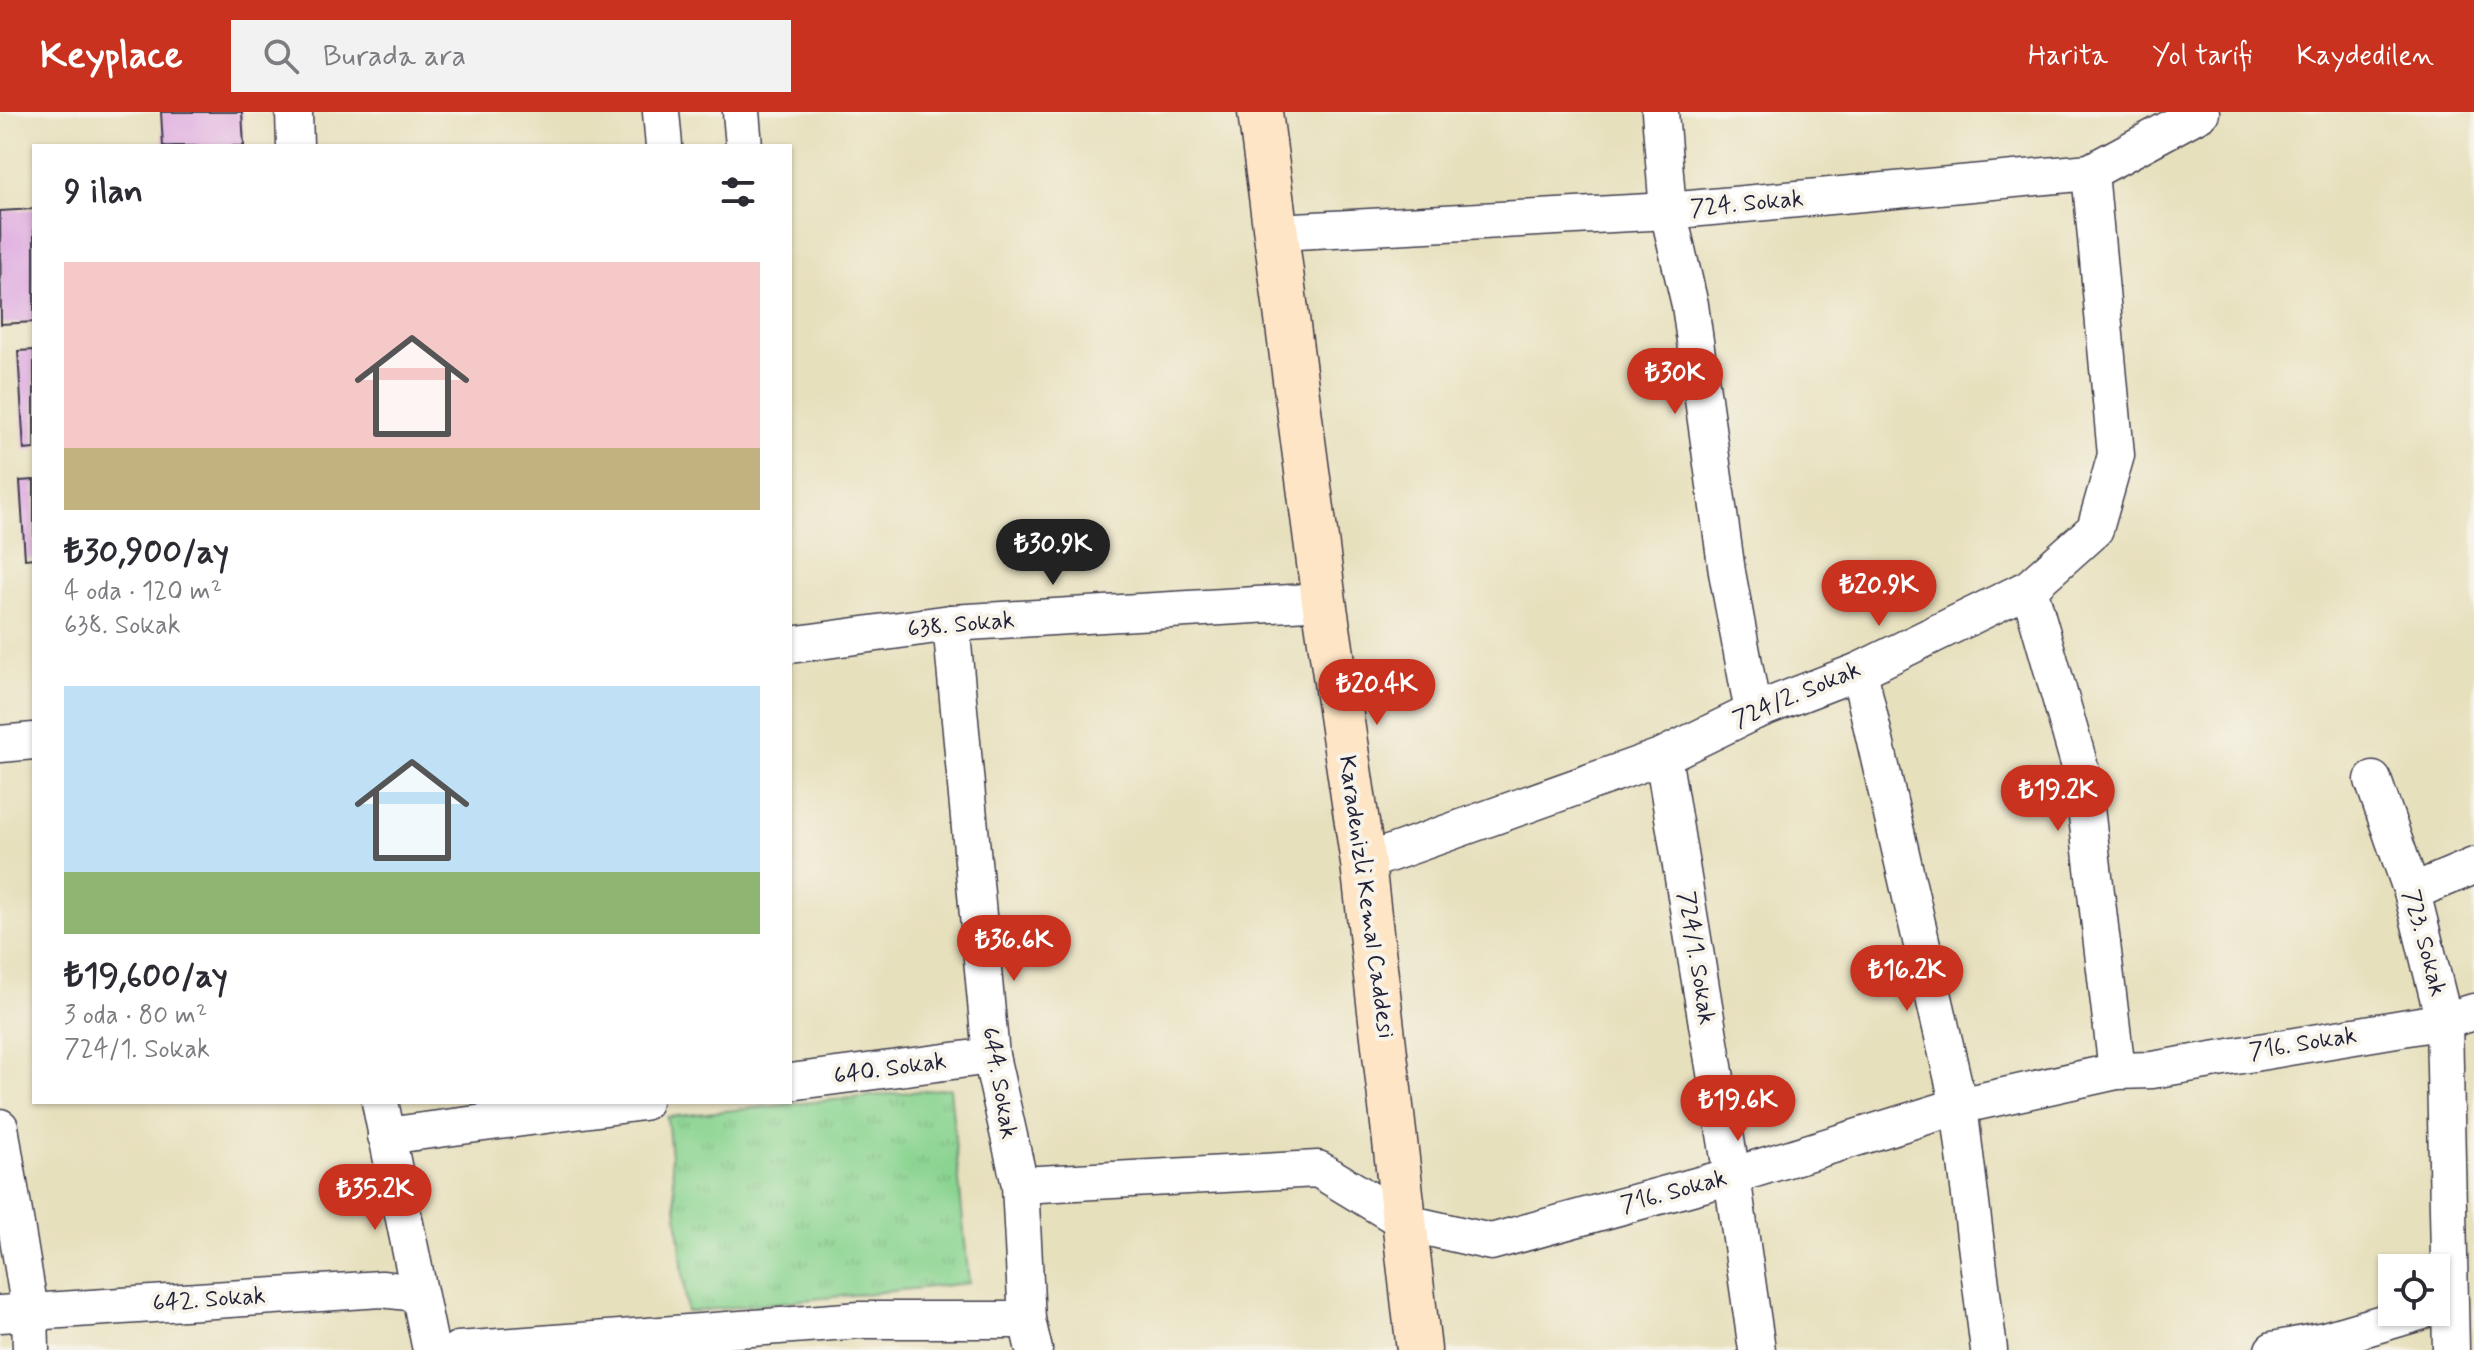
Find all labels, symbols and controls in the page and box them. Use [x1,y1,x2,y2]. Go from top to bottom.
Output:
search box [231,20,791,92]
text: Keyplace [40,32,183,81]
icon: search [259,34,303,78]
text: Burada ara [323,37,466,76]
text: Harita [2028,38,2108,75]
text: Yol tarifi [2152,38,2253,75]
text: Kaydedilen [2297,38,2434,75]
text: 9 ilan [64,170,143,215]
icon: filters [716,170,760,214]
street label: 724. Sokak [1689,184,1805,224]
icon: home [340,314,484,458]
pin: ₺30K [1628,348,1722,416]
text: ₺30K [1645,357,1705,391]
pin: ₺30.9K [988,519,1118,587]
text: ₺30.9K [1014,528,1092,562]
text: ₺30,900/ay [64,530,229,575]
pin: ₺20.9K [1814,560,1944,628]
text: ₺20.9K [1840,569,1919,603]
text: 4 oda · 120 m² [64,575,222,609]
street label: 638. Sokak [906,605,1016,645]
text: 638. Sokak [64,609,181,643]
street label: 724/2. Sokak [1728,654,1866,736]
pin: ₺20.4K [1312,659,1442,727]
text: ₺20.4K [1336,668,1418,702]
icon: home [340,738,484,882]
street label: Karadenizli Kemal Caddesi [1331,753,1401,1041]
pin: ₺19.2K [1993,765,2123,833]
text: ₺19.2K [2019,774,2097,808]
street label: 723. Sokak [2395,886,2453,1000]
street label: 724/1. Sokak [1670,889,1722,1027]
pin: ₺36.6K [949,915,1079,983]
text: ₺36.6K [975,924,1053,958]
pin: ₺16.2K [1842,945,1972,1013]
text: ₺19,600/ay [64,954,228,999]
text: ₺16.2K [1868,954,1946,988]
text: 3 oda · 80 m² [64,999,207,1033]
street label: 716. Sokak [2247,1020,2359,1068]
street label: 644. Sokak [974,1025,1024,1142]
text: 724/1. Sokak [64,1033,210,1067]
street label: 640. Sokak [832,1046,948,1092]
pin: ₺19.6K [1673,1075,1803,1143]
text: ₺19.6K [1698,1084,1778,1118]
street label: 716. Sokak [1618,1163,1730,1221]
pin: ₺35.2K [310,1164,440,1232]
text: ₺35.2K [337,1173,413,1207]
map controls [2378,1254,2450,1326]
button: locate [2378,1254,2450,1326]
street label: 642. Sokak [151,1281,267,1319]

